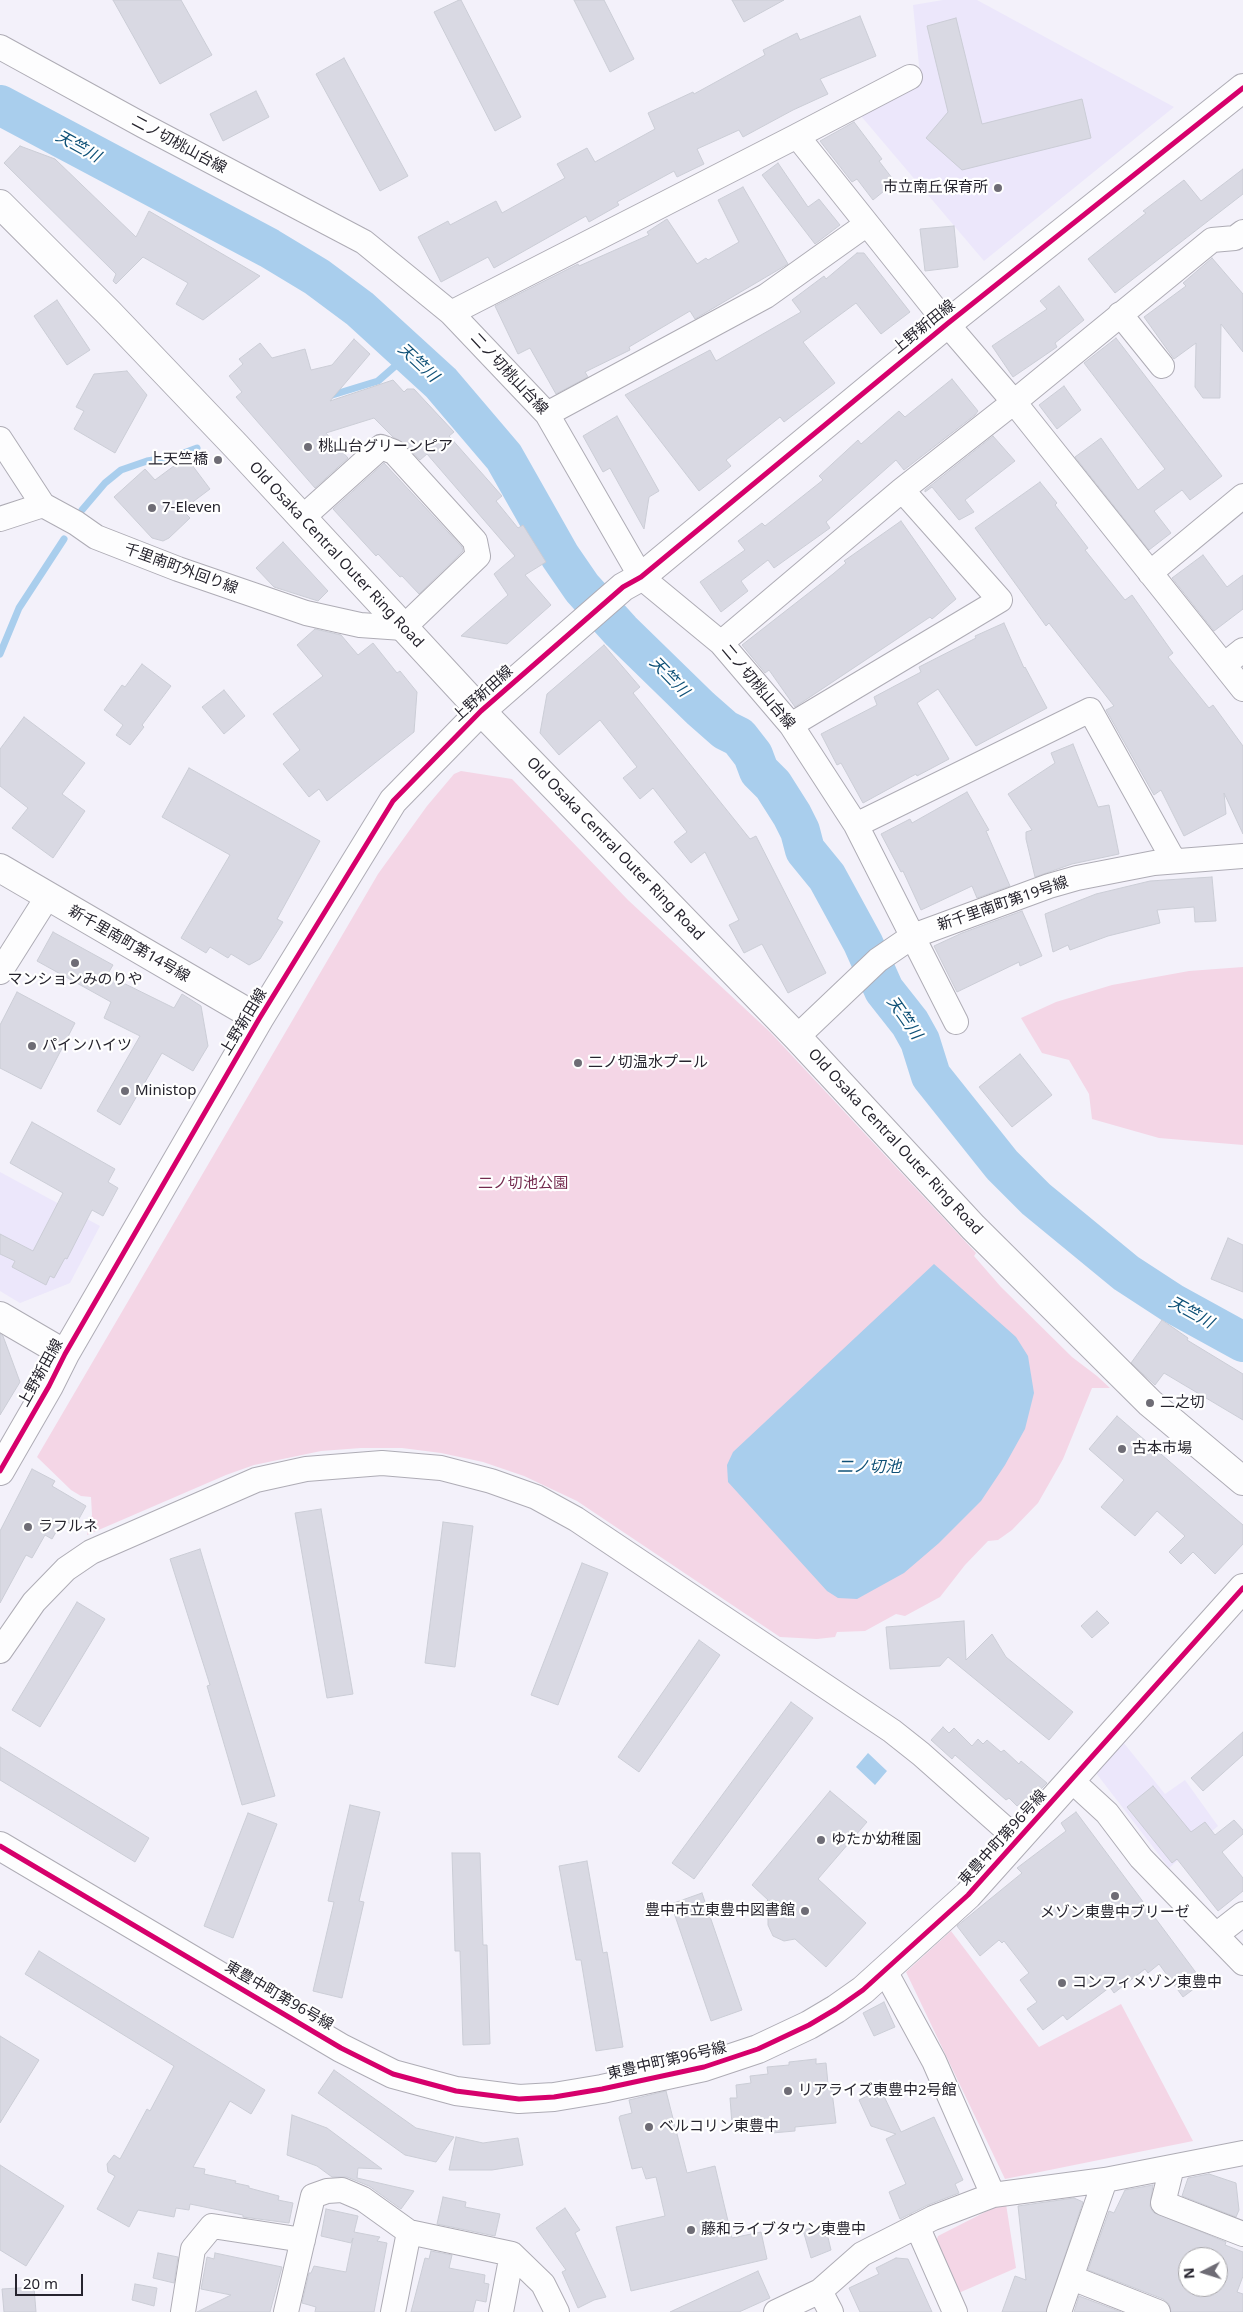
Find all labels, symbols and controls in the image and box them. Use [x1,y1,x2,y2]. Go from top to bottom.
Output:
street label: 二ノ切桃山台線 [128,112,230,178]
water label: 天竺川 [52,127,104,167]
place label: 市立南丘保育所 [883,179,988,197]
marker: 市立南丘保育所 [992,182,1004,194]
street label: 上野新田線 [889,296,959,358]
street label: 二ノ切桃山台線 [467,329,551,419]
water label: 天竺川 [394,340,442,386]
place label: 桃山台グリーンピア [318,438,453,456]
marker: 桃山台グリーンピア [302,441,314,453]
place label: 上天竺橋 [148,451,208,469]
marker: 上天竺橋 [212,454,224,466]
street label: Old Osaka Central Outer Ring Road [245,458,427,652]
place label: 7-Eleven [162,499,221,517]
marker: 7-Eleven [146,502,158,514]
street label: 千里南町外回り線 [122,540,240,598]
street label: 二ノ切桃山台線 [717,641,799,733]
water label: 天竺川 [645,653,693,701]
street label: 上野新田線 [449,662,517,726]
street label: Old Osaka Central Outer Ring Road [523,754,707,944]
street label: 新千里南町第19号線 [935,873,1071,935]
street label: 新千里南町第14号線 [65,902,193,986]
marker: マンションみのりや [69,957,81,969]
place label: マンションみのりや [8,971,142,989]
street label: 上野新田線 [217,985,271,1059]
water label: 天竺川 [882,993,926,1043]
place label: パインハイツ [42,1037,132,1055]
marker: パインハイツ [26,1040,38,1052]
street label: Old Osaka Central Outer Ring Road [804,1045,986,1239]
place label: 二ノ切温水プール [588,1054,708,1072]
marker: 二ノ切温水プール [572,1057,584,1069]
place label: Ministop [135,1082,197,1100]
marker: Ministop [119,1085,131,1097]
park label: 二ノ切池公園 [478,1175,568,1193]
water label: 天竺川 [1165,1293,1217,1333]
street label: 上野新田線 [15,1336,67,1410]
place label: 二之切 [1160,1394,1205,1412]
marker: 二之切 [1144,1397,1156,1409]
place label: 古本市場 [1132,1440,1192,1458]
marker: 古本市場 [1116,1443,1128,1455]
water label: 二ノ切池 [837,1457,901,1477]
place label: ラフルネ [38,1518,98,1536]
marker: ラフルネ [22,1521,34,1533]
street label: 東豊中町第96号線 [955,1787,1051,1889]
place label: ゆたか幼稚園 [831,1831,921,1849]
marker: ゆたか幼稚園 [815,1834,827,1846]
marker: メゾン東豊中ブリーゼ [1109,1890,1121,1902]
place label: 豊中市立東豊中図書館 [645,1902,795,1920]
place label: メゾン東豊中ブリーゼ [1040,1904,1190,1922]
marker: 豊中市立東豊中図書館 [799,1905,811,1917]
street label: 東豊中町第96号線 [222,1958,336,2034]
place label: コンフィメゾン東豊中 [1072,1974,1222,1992]
marker: コンフィメゾン東豊中 [1056,1977,1068,1989]
street label: 東豊中町第96号線 [605,2038,729,2084]
place label: リアライズ東豊中2号館 [798,2082,957,2100]
marker: リアライズ東豊中2号館 [782,2085,794,2097]
place label: ベルコリン東豊中 [659,2118,779,2136]
marker: ベルコリン東豊中 [643,2121,655,2133]
place label: 藤和ライブタウン東豊中 [701,2221,866,2239]
marker: 藤和ライブタウン東豊中 [685,2224,697,2236]
north arrow [1178,2247,1228,2297]
scale bar [18,2264,85,2296]
text: N [1179,2267,1199,2280]
text: 20 m [23,2273,58,2293]

